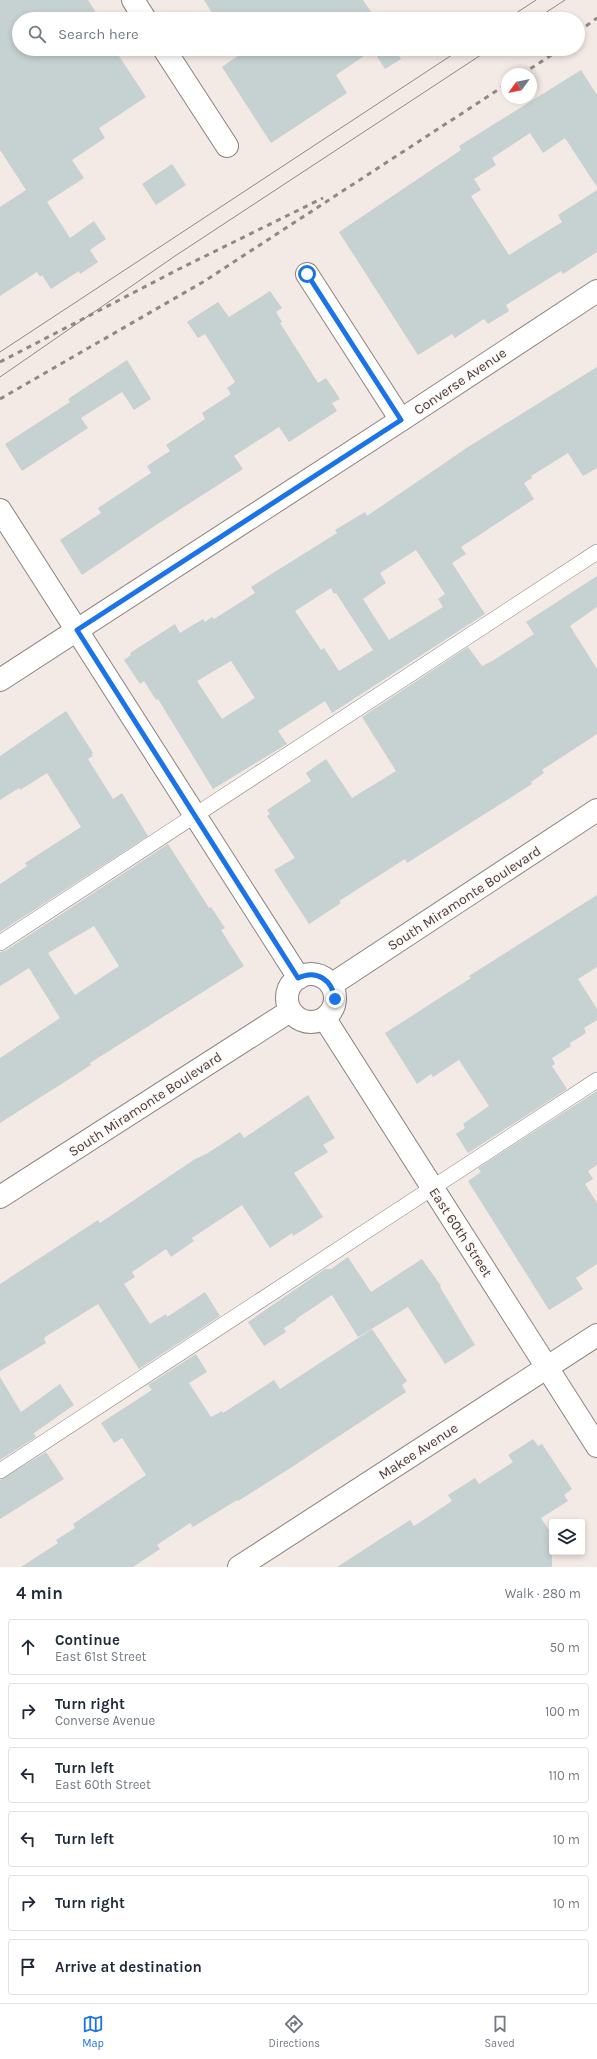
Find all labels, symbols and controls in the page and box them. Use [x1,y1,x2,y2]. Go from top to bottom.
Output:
search box [12,12,585,56]
icon: search [26,23,48,45]
text: Search here [58,25,139,43]
north arrow [501,68,537,104]
route start [298,265,316,283]
street label: Converse Avenue [411,344,510,419]
street label: South Miramonte Boulevard [384,842,544,954]
route end [326,990,344,1008]
street label: South Miramonte Boulevard [65,1048,225,1160]
street label: East 60th Street [425,1184,496,1280]
street label: Makee Avenue [375,1419,461,1483]
map controls [549,1519,585,1555]
button: layers [549,1519,585,1555]
text: 4 min [16,1583,63,1603]
text: Walk · 280 m [505,1586,581,1601]
text: Continue [55,1631,120,1649]
icon: ahead [17,1636,39,1658]
text: 50 m [550,1640,580,1655]
text: East 61st Street [55,1649,147,1664]
text: Turn right [55,1695,125,1713]
icon: right [17,1700,39,1722]
text: 100 m [545,1704,580,1719]
text: Converse Avenue [55,1713,155,1728]
text: Turn left [55,1759,114,1777]
icon: left [17,1764,39,1786]
text: 110 m [548,1768,580,1783]
text: East 60th Street [55,1777,151,1792]
icon: left [17,1828,39,1850]
text: Turn left [55,1830,114,1848]
text: 10 m [553,1832,580,1847]
icon: right [17,1892,39,1914]
text: Turn right [55,1894,125,1912]
text: 10 m [553,1896,580,1911]
icon: arrive [17,1956,39,1978]
text: Arrive at destination [55,1958,202,1976]
tab: Map [82,2013,104,2050]
tab: Directions [268,2013,320,2050]
tab: Saved [484,2013,515,2050]

